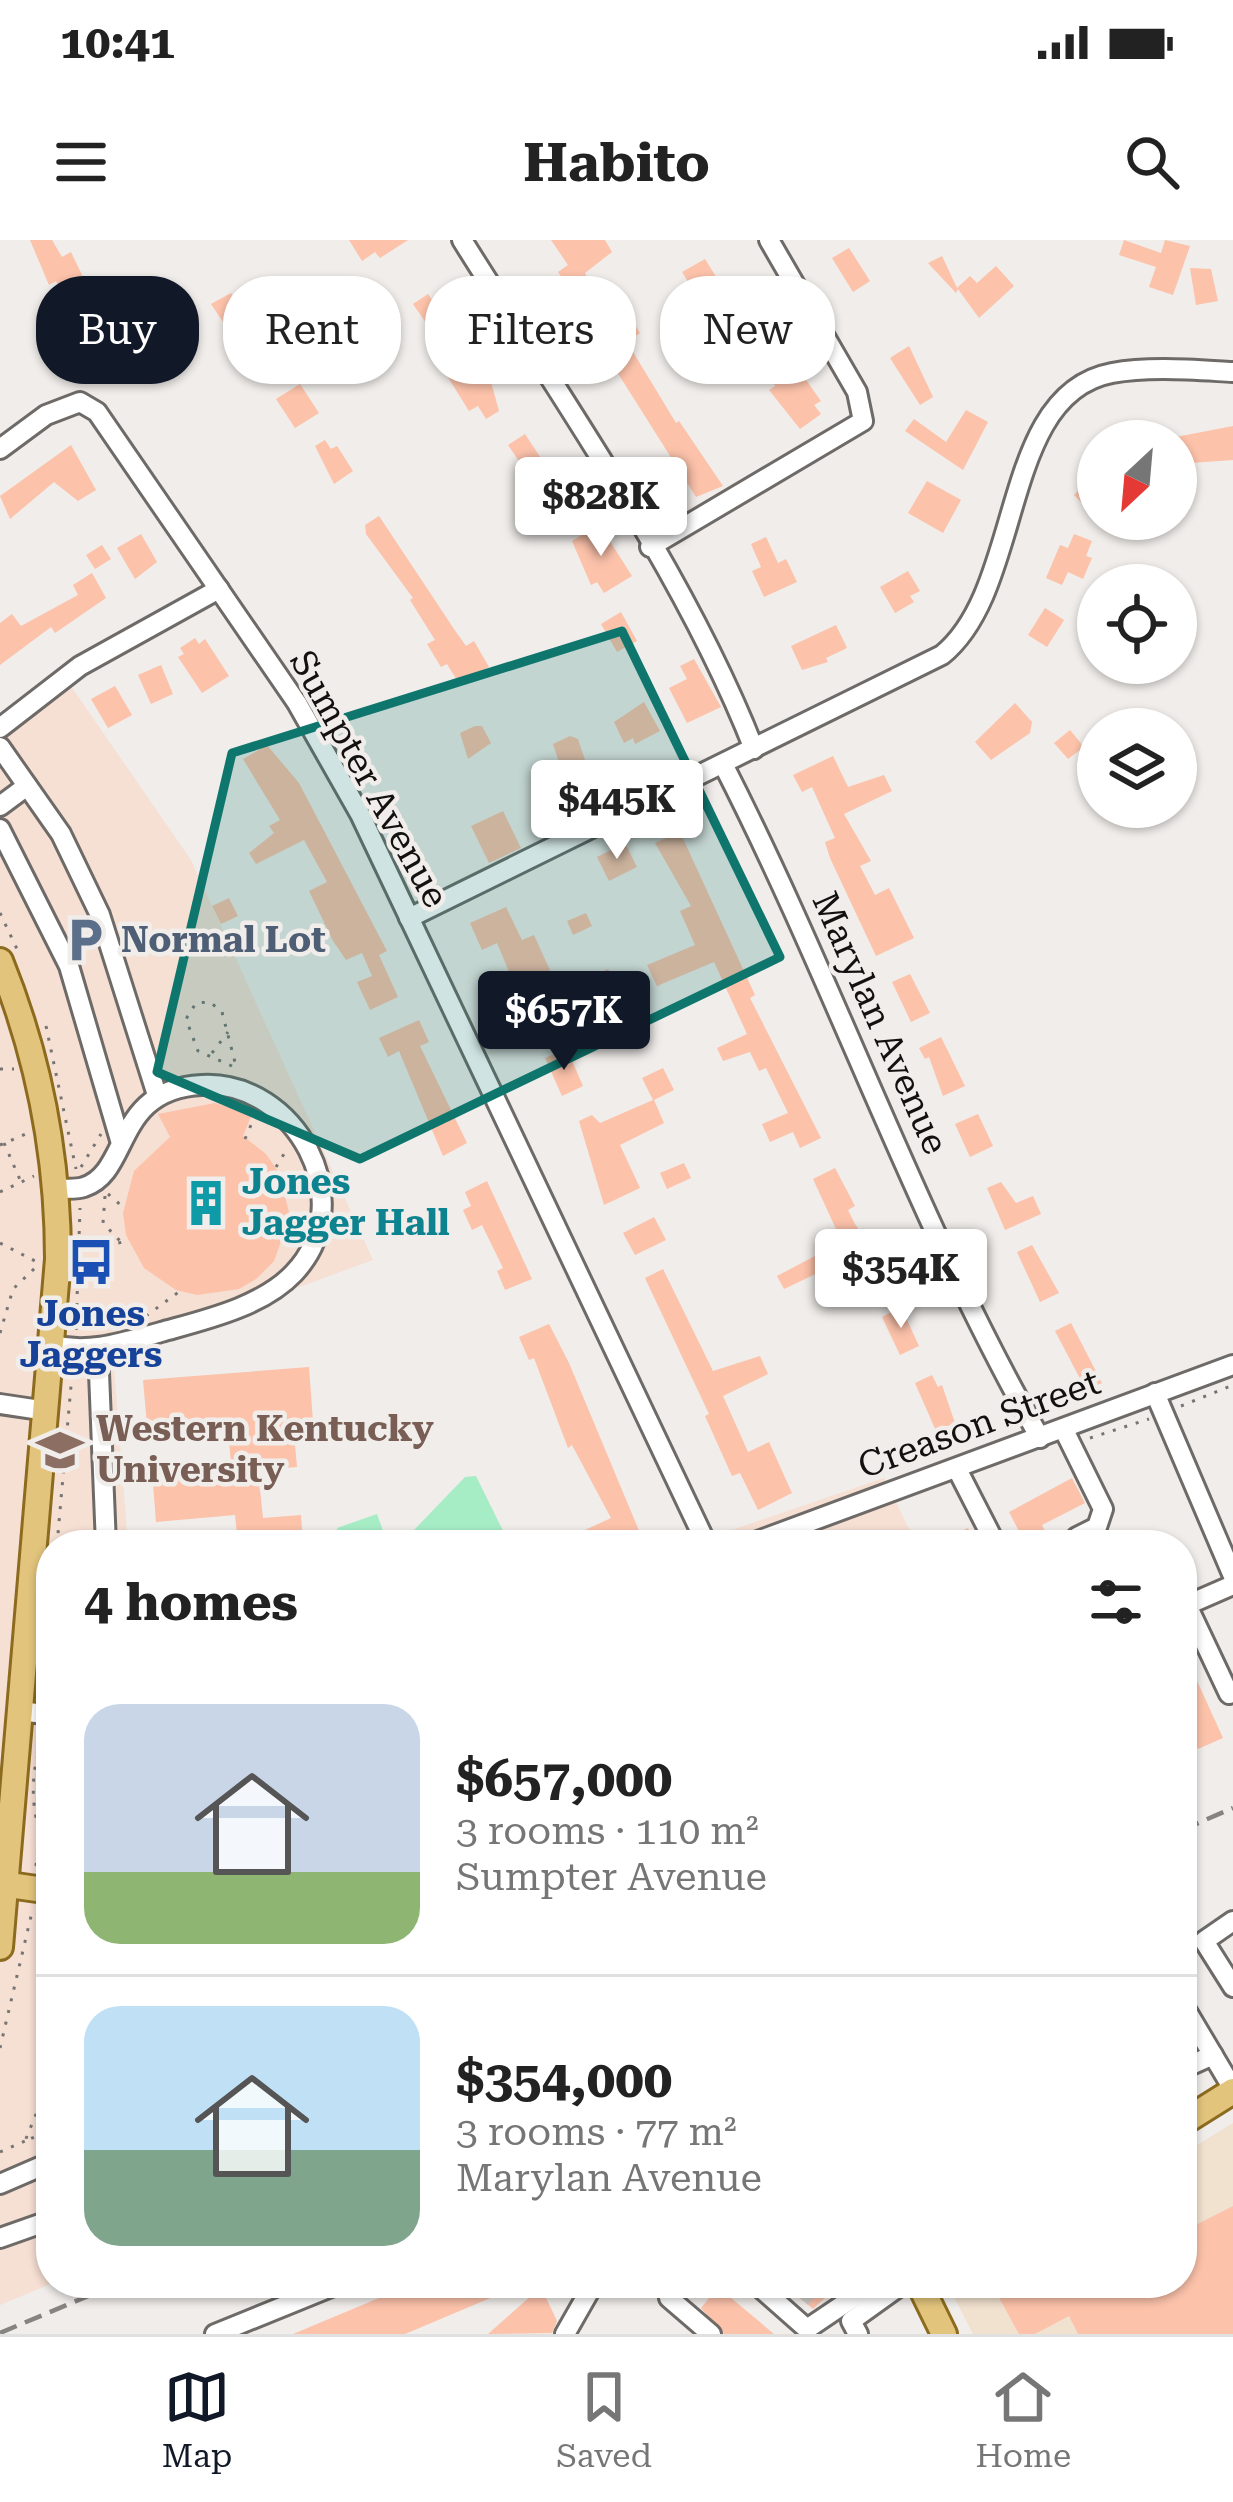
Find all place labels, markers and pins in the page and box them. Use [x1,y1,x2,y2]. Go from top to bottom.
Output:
pin: $828K [517,457,685,559]
pin: $445K [533,760,701,862]
parking icon: Normal Lot [60,915,110,965]
place label: Normal Lot [121,919,326,961]
pin: $657K [480,971,648,1073]
place label: Jones Jagger Hall [242,1161,450,1244]
building icon: Jones Jagger Hall [181,1178,231,1228]
pin: $354K [817,1229,985,1331]
bus stop icon: Jones Jaggers [66,1237,116,1287]
place label: Jones Jaggers [20,1293,162,1376]
place label: Western Kentucky University [96,1408,434,1491]
school or university icon: Western Kentucky University [35,1425,85,1475]

